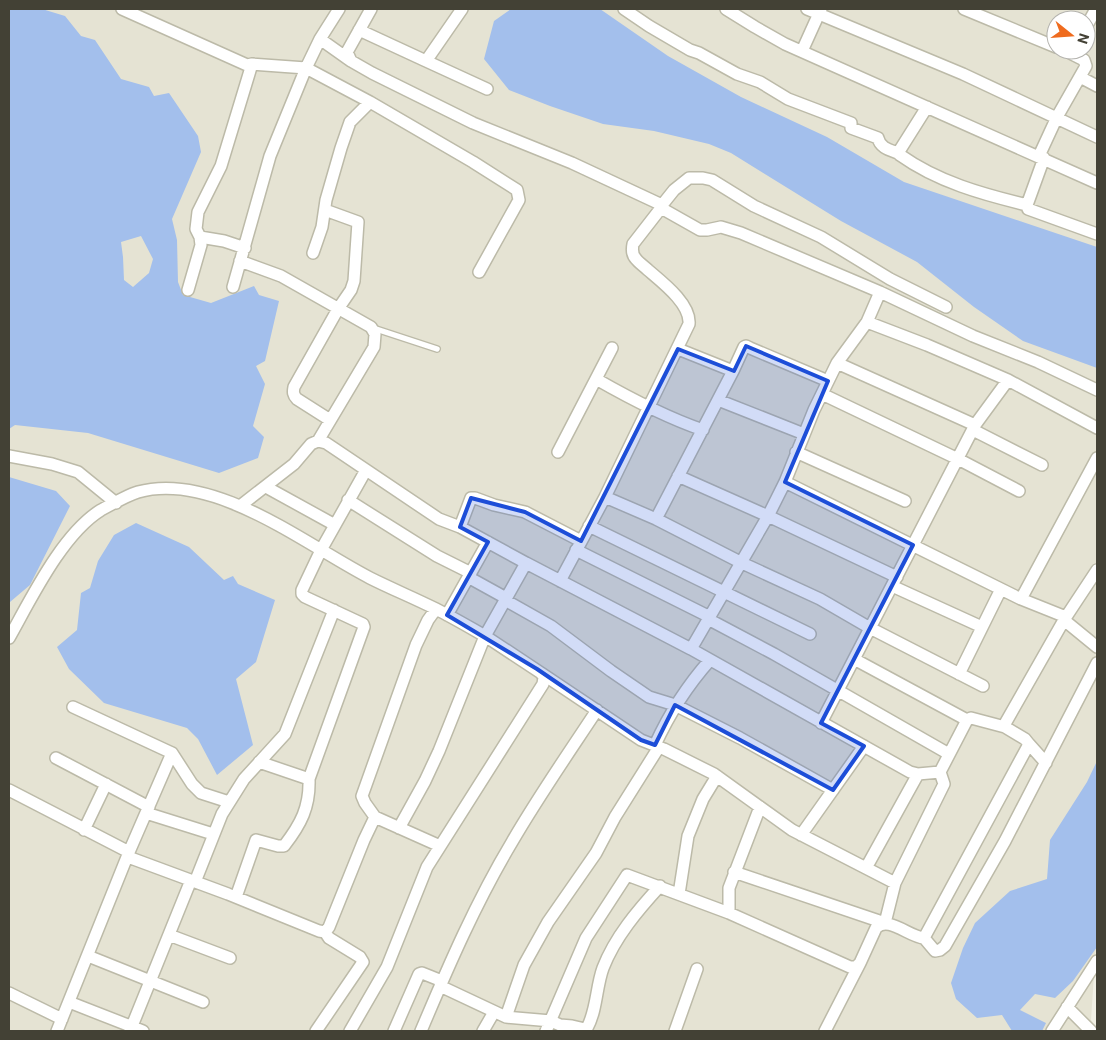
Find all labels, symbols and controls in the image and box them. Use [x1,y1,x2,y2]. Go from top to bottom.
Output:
north arrow [1046,10,1096,60]
text: N [1074,32,1093,46]

